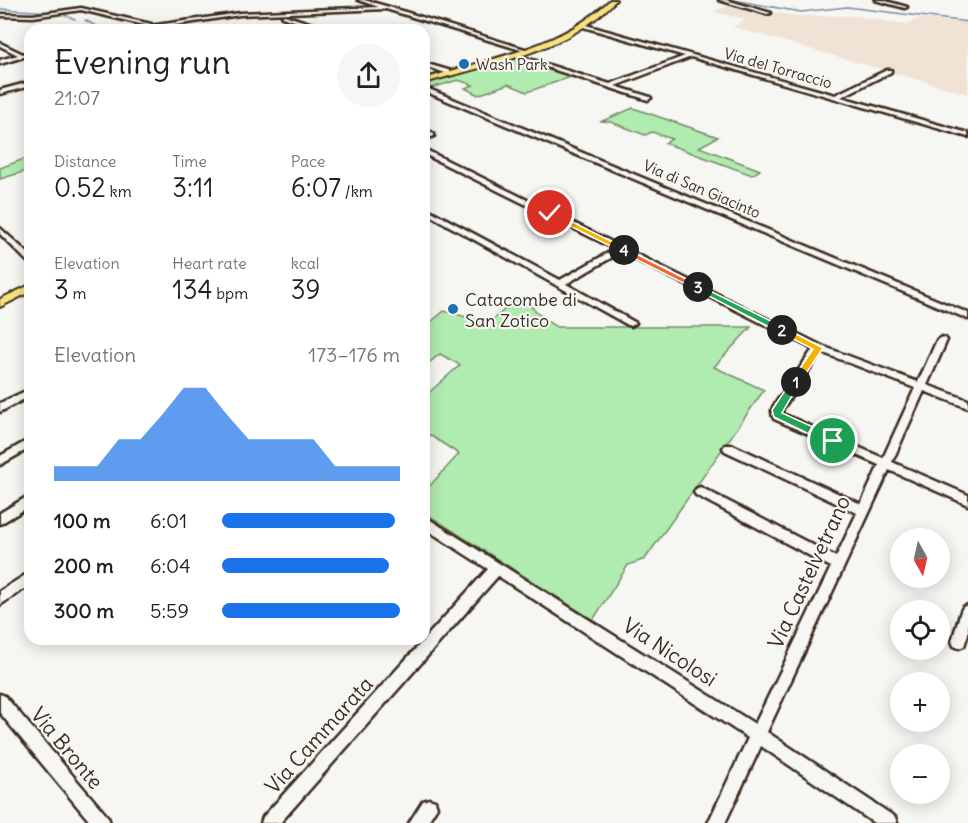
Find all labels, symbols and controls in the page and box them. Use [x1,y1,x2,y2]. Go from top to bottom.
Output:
text: Evening run [54,41,230,83]
button: share [337,44,400,107]
street label: Via del Torraccio [722,44,834,92]
place label: Wash Park [476,55,548,74]
marker: Wash Park [457,57,471,71]
text: 21:07 [54,85,100,110]
text: Distance [54,151,116,171]
text: Time [172,151,207,171]
text: Pace [291,151,325,171]
street label: Via di San Giacinto [641,156,763,222]
text: 0.52 [54,171,106,204]
text: 3:11 [172,171,214,204]
text: 6:07 [291,171,341,204]
text: km [106,181,132,201]
text: /km [341,181,373,201]
pin [524,187,575,238]
icon: check [533,196,566,229]
pin: 4 [609,235,639,265]
text: 4 [619,240,629,260]
text: Elevation [54,253,120,273]
text: Heart rate [172,253,247,273]
text: kcal [291,253,319,273]
pin: 3 [683,272,713,302]
text: 3 [54,273,69,306]
text: 134 [172,273,212,306]
text: 39 [291,273,320,306]
text: 3 [693,277,703,297]
text: m [69,283,87,303]
text: bpm [212,283,248,303]
place label: Catacombe di San Zotico [465,288,577,332]
marker: Catacombe di San Zotico [446,302,460,316]
pin: 2 [767,315,797,345]
text: 2 [778,320,786,340]
text: Elevation [54,342,136,367]
text: 173–176 m [308,342,400,367]
pin: 1 [781,367,811,397]
text: 1 [793,372,799,392]
pin [807,415,858,466]
icon: arrive [816,424,849,457]
street label: Via Castelvetrano [762,491,856,653]
text: 100 m [54,508,111,533]
text: 6:01 [150,508,187,533]
north arrow [890,528,950,588]
map controls [890,528,950,804]
text: 200 m [54,553,114,578]
text: 6:04 [150,553,191,578]
text: 300 m [54,598,114,623]
text: 5:59 [150,598,189,623]
button: locate [890,600,950,660]
street label: Via Nicolosi [618,612,722,692]
street label: Via Cammarata [259,671,379,799]
button: + [890,672,950,732]
street label: Via Bronte [25,701,109,795]
button: − [890,744,950,804]

